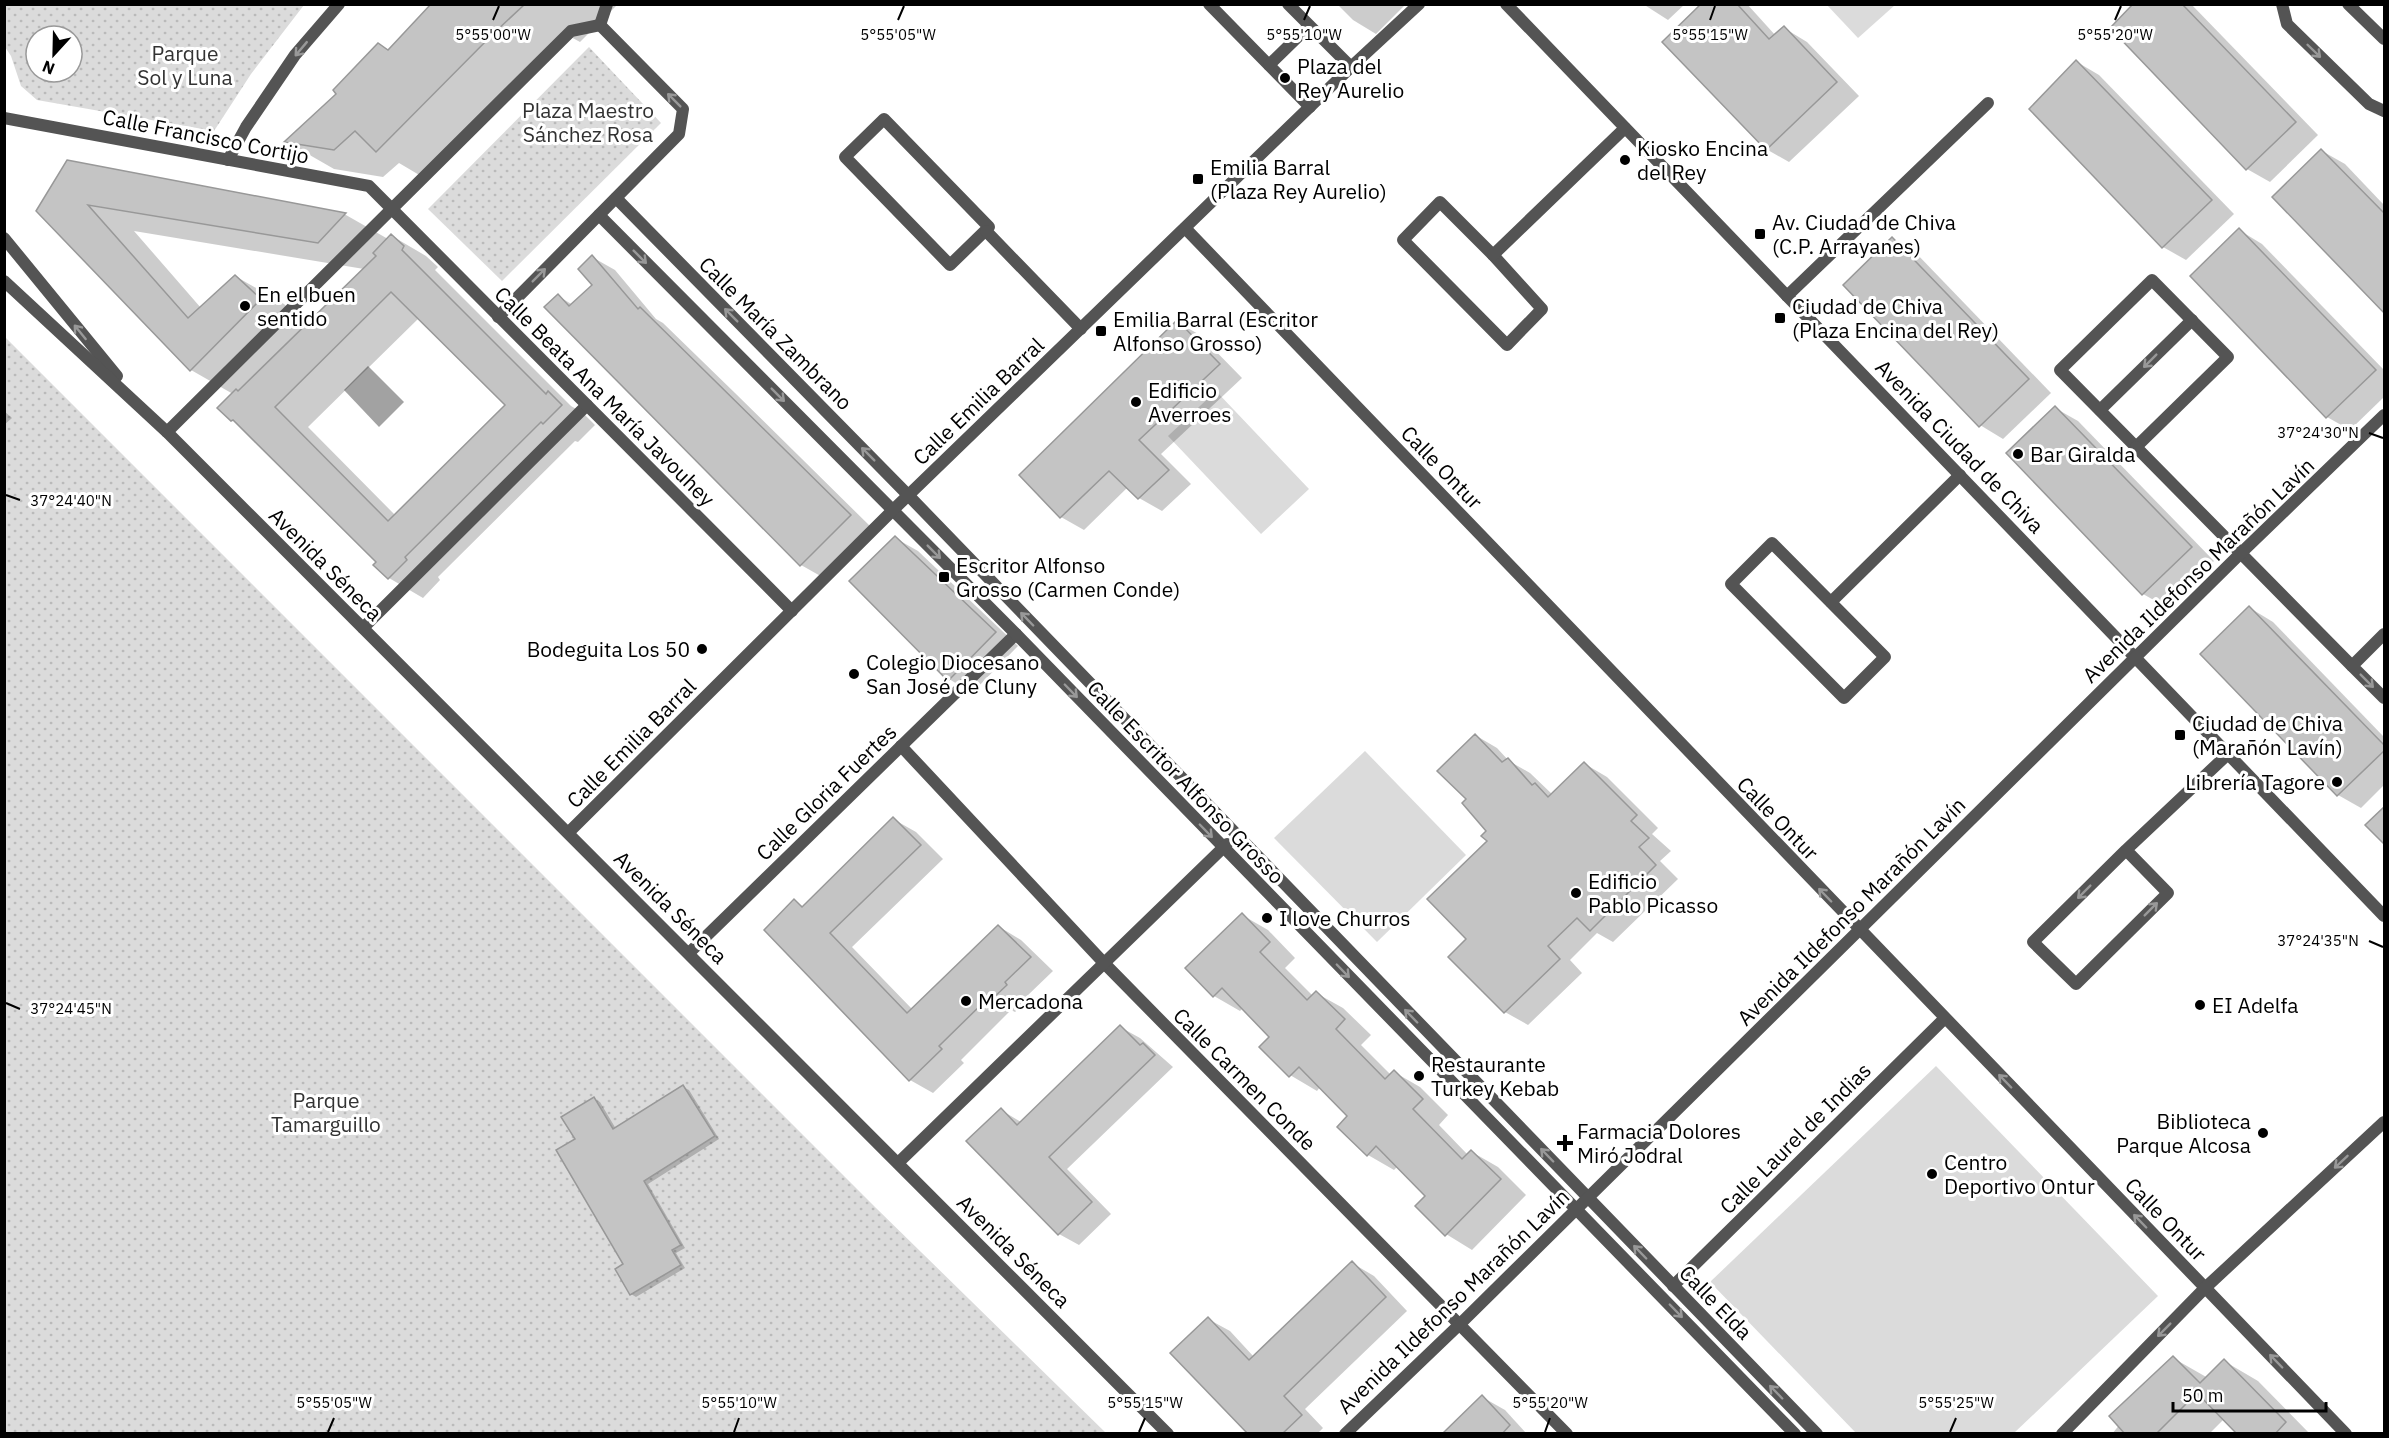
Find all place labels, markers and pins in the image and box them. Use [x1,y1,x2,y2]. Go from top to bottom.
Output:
place label: Plaza del Rey Aurelio [1297,52,1404,104]
marker: Plaza del Rey Aurelio [1278,71,1292,85]
place label: Kiosko Encina del Rey [1637,134,1768,186]
place label: Emilia Barral (Plaza Rey Aurelio) [1210,153,1387,205]
marker: Kiosko Encina del Rey [1618,153,1632,167]
marker: Emilia Barral (Plaza Rey Aurelio) [1191,172,1205,186]
place label: Av. Ciudad de Chiva (C.P. Arrayanes) [1772,208,1956,260]
marker: Av. Ciudad de Chiva (C.P. Arrayanes) [1753,227,1767,241]
place label: En el buen sentido [257,280,356,332]
place label: Ciudad de Chiva (Plaza Encina del Rey) [1792,292,1999,344]
marker: En el buen sentido [238,299,252,313]
place label: Emilia Barral (Escritor Alfonso Grosso) [1113,305,1318,357]
marker: Ciudad de Chiva (Plaza Encina del Rey) [1773,311,1787,325]
marker: Emilia Barral (Escritor Alfonso Grosso) [1094,324,1108,338]
place label: Edificio Averroes [1148,376,1232,428]
marker: Edificio Averroes [1129,395,1143,409]
place label: Bar Giralda [2030,440,2135,468]
marker: Bar Giralda [2011,447,2025,461]
place label: Escritor Alfonso Grosso (Carmen Conde) [956,551,1180,603]
marker: Escritor Alfonso Grosso (Carmen Conde) [937,570,951,584]
place label: Bodeguita Los 50 [527,635,690,663]
marker: Bodeguita Los 50 [695,642,709,656]
place label: Colegio Diocesano San José de Cluny [866,648,1039,700]
marker: Colegio Diocesano San José de Cluny [847,667,861,681]
place label: Ciudad de Chiva (Marañón Lavín) [2192,709,2343,761]
marker: Ciudad de Chiva (Marañón Lavín) [2173,728,2187,742]
place label: Librería Tagore [2185,768,2325,796]
marker: Librería Tagore [2330,775,2344,789]
place label: Edificio Pablo Picasso [1588,867,1718,919]
marker: Edificio Pablo Picasso [1569,886,1583,900]
place label: I love Churros [1279,904,1411,932]
marker: I love Churros [1260,911,1274,925]
place label: Mercadona [978,987,1083,1015]
place label: EI Adelfa [2212,991,2299,1019]
marker: Mercadona [959,994,973,1008]
marker: EI Adelfa [2193,998,2207,1012]
place label: Restaurante Turkey Kebab [1431,1050,1559,1102]
marker: Restaurante Turkey Kebab [1412,1069,1426,1083]
place label: Biblioteca Parque Alcosa [2116,1107,2251,1159]
place label: Farmacia Dolores Miró Jodral [1577,1117,1741,1169]
marker: Biblioteca Parque Alcosa [2256,1126,2270,1140]
marker: Farmacia Dolores Miró Jodral [1558,1136,1572,1150]
place label: Centro Deportivo Ontur [1944,1148,2095,1200]
marker: Centro Deportivo Ontur [1925,1167,1939,1181]

